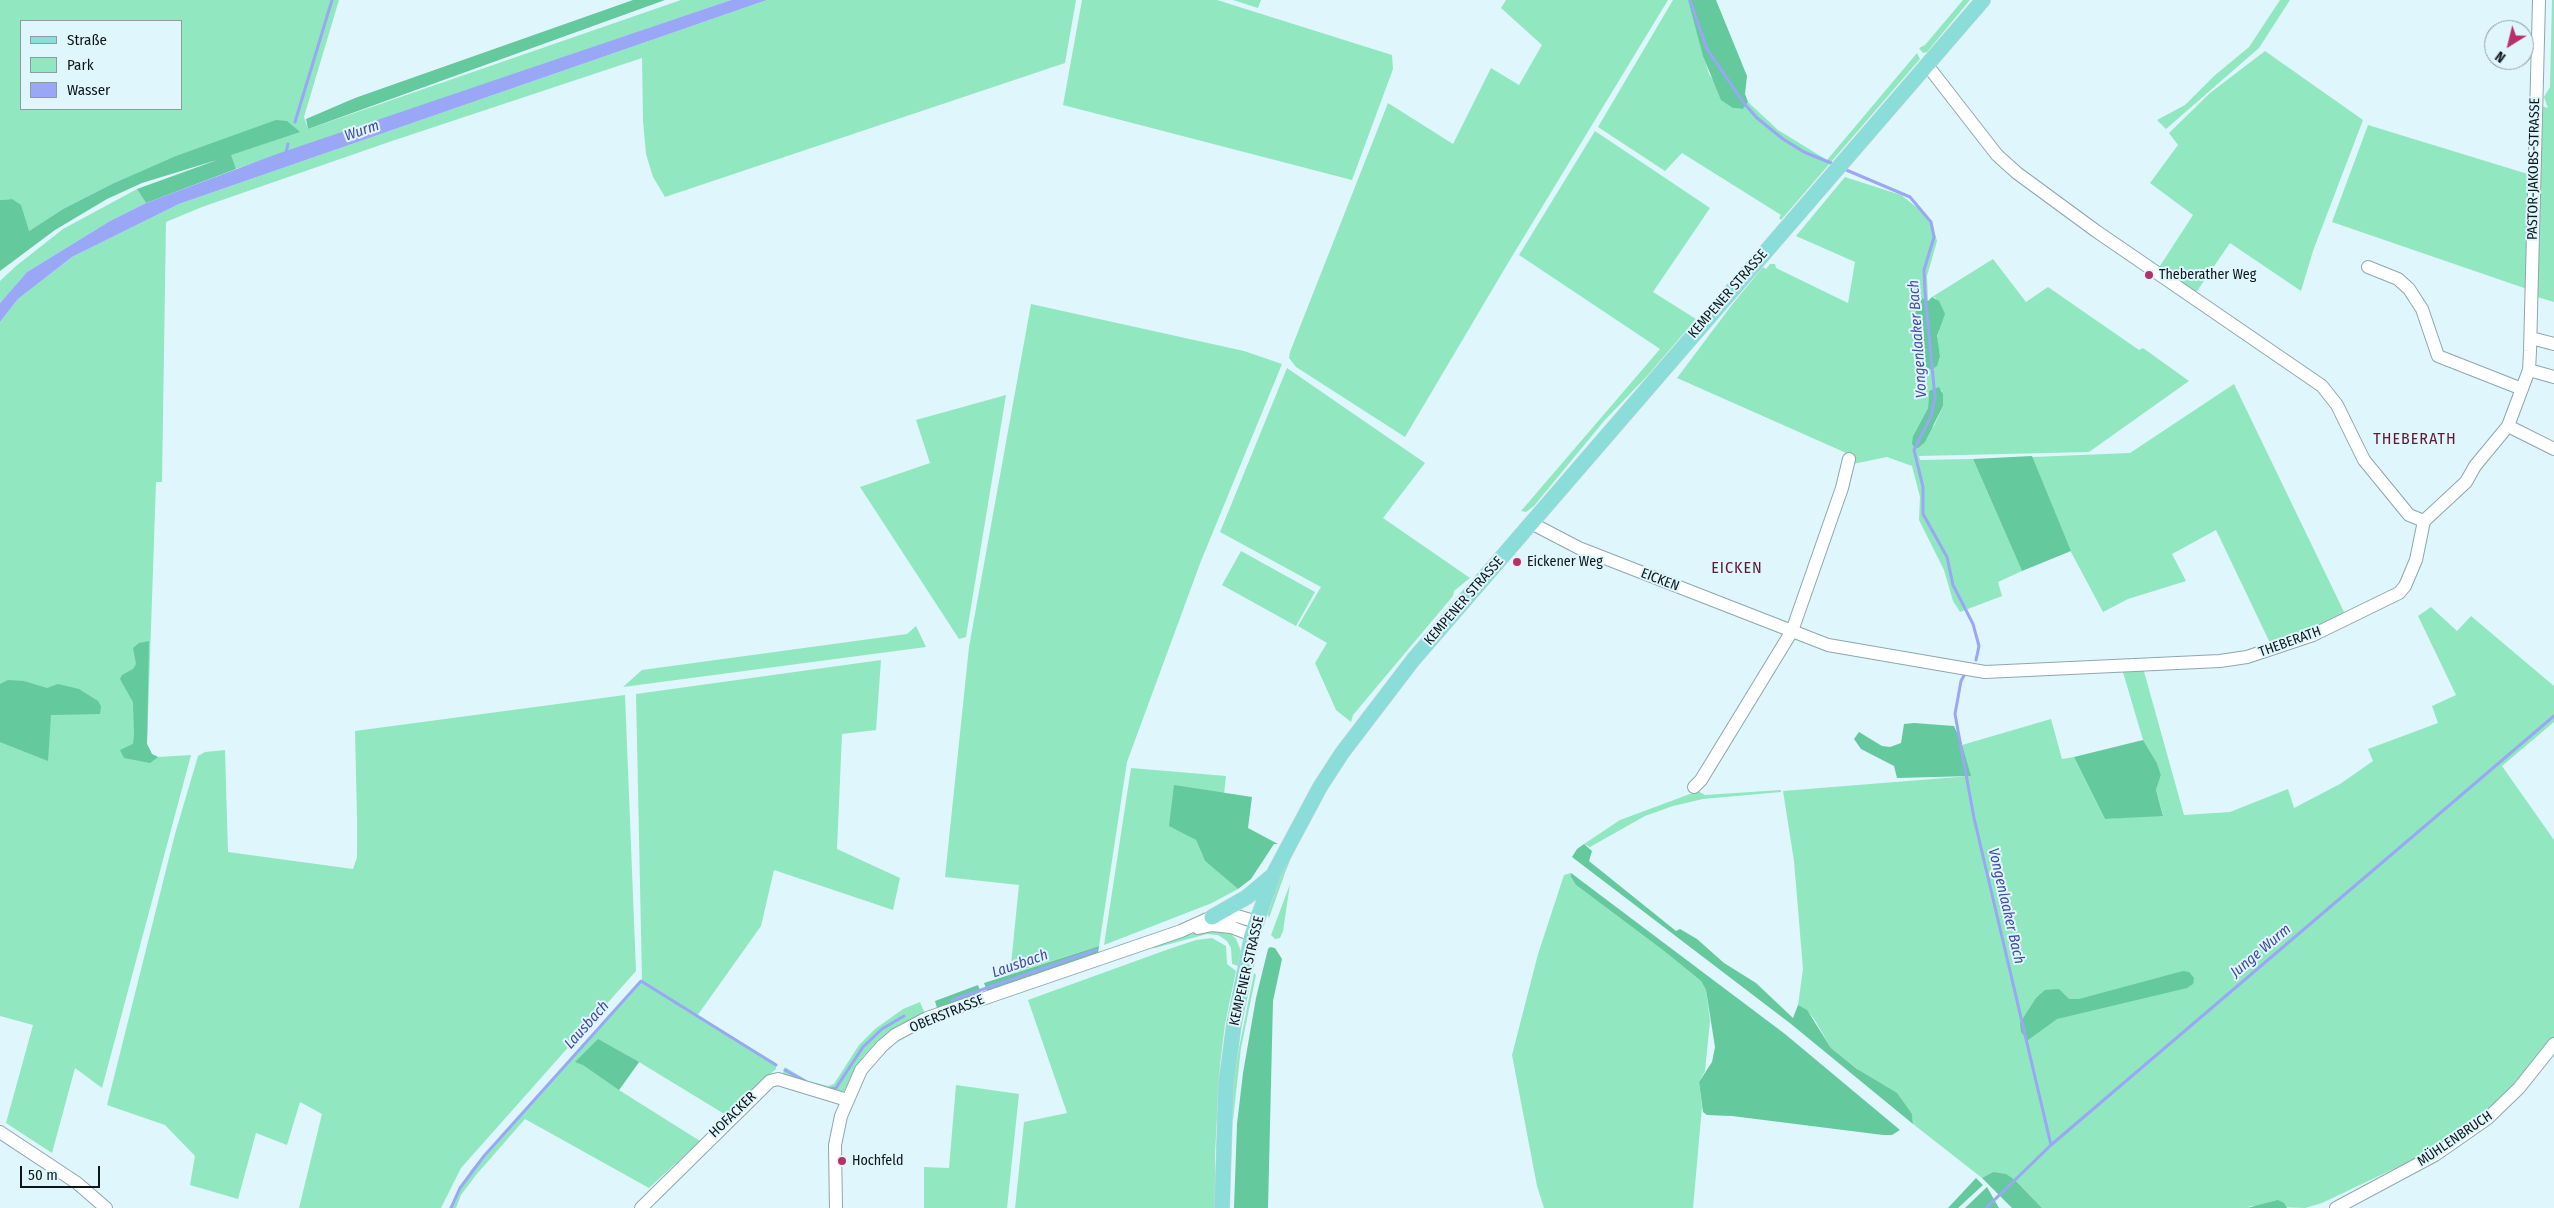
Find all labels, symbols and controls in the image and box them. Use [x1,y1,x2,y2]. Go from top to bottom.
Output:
legend [20,20,182,110]
north arrow [2484,20,2534,70]
text: Straße [67,31,107,49]
text: N [2492,47,2509,66]
text: Park [67,56,94,74]
text: Wasser [67,81,110,99]
street label: PASTOR-JAKOBS-STRASSE [2524,98,2544,240]
water label: Wurm [342,117,382,145]
street label: KEMPENER STRASSE [1685,246,1771,342]
place label: Theberather Weg [2159,267,2256,283]
marker: Theberather Weg [2143,269,2155,281]
water label: Vongenlaaker Bach [1905,279,1931,399]
district label: THEBERATH [2372,430,2458,450]
street label: KEMPENER STRASSE [1421,553,1507,649]
place label: Eickener Weg [1527,554,1603,570]
marker: Eickener Weg [1511,556,1523,568]
district label: EICKEN [1710,559,1764,579]
street label: EICKEN [1638,565,1682,595]
street label: THEBERATH [2257,623,2323,661]
water label: Vongenlaaker Bach [1984,846,2028,966]
street label: KEMPENER STRASSE [1226,914,1268,1028]
water label: Junge Wurm [2227,920,2295,982]
water label: Lausbach [990,946,1050,982]
street label: OBERSTRASSE [907,991,987,1037]
water label: Lausbach [561,997,613,1053]
street label: HOFACKER [706,1089,760,1141]
street label: MÜHLENBRUCH [2414,1108,2496,1170]
place label: Hochfeld [852,1153,903,1169]
marker: Hochfeld [836,1155,848,1167]
scale bar [22,1156,102,1188]
text: 50 m [28,1166,58,1184]

